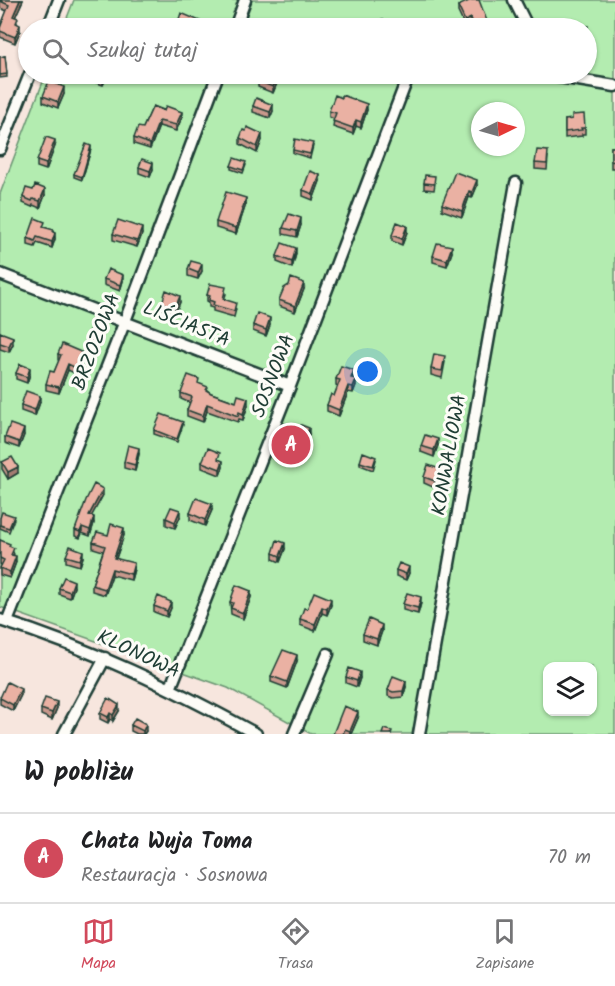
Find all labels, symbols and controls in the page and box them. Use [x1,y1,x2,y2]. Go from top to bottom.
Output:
search box [18,18,597,84]
text: Szukaj tutaj [87,34,198,69]
icon: search [39,35,72,68]
north arrow [471,102,525,156]
street label: BRZOZOWA [64,289,130,395]
street label: LIŚCIASTA [138,293,234,357]
street label: SOSNOWA [243,330,305,422]
your location [353,357,382,386]
street label: KONWALIOWA [424,392,476,518]
pin: A [272,422,310,468]
street label: KLONOWA [91,622,185,688]
map controls [543,662,597,716]
button: layers [543,662,597,716]
text: W pobliżu [24,752,133,794]
text: Chata Wuja Toma [81,825,252,860]
text: A [37,842,50,874]
text: 70 m [548,842,591,874]
text: Restauracja · Sosnowa [81,860,268,892]
tab: Mapa [81,915,116,976]
tab: Trasa [278,915,314,976]
tab: Zapisane [475,915,534,976]

